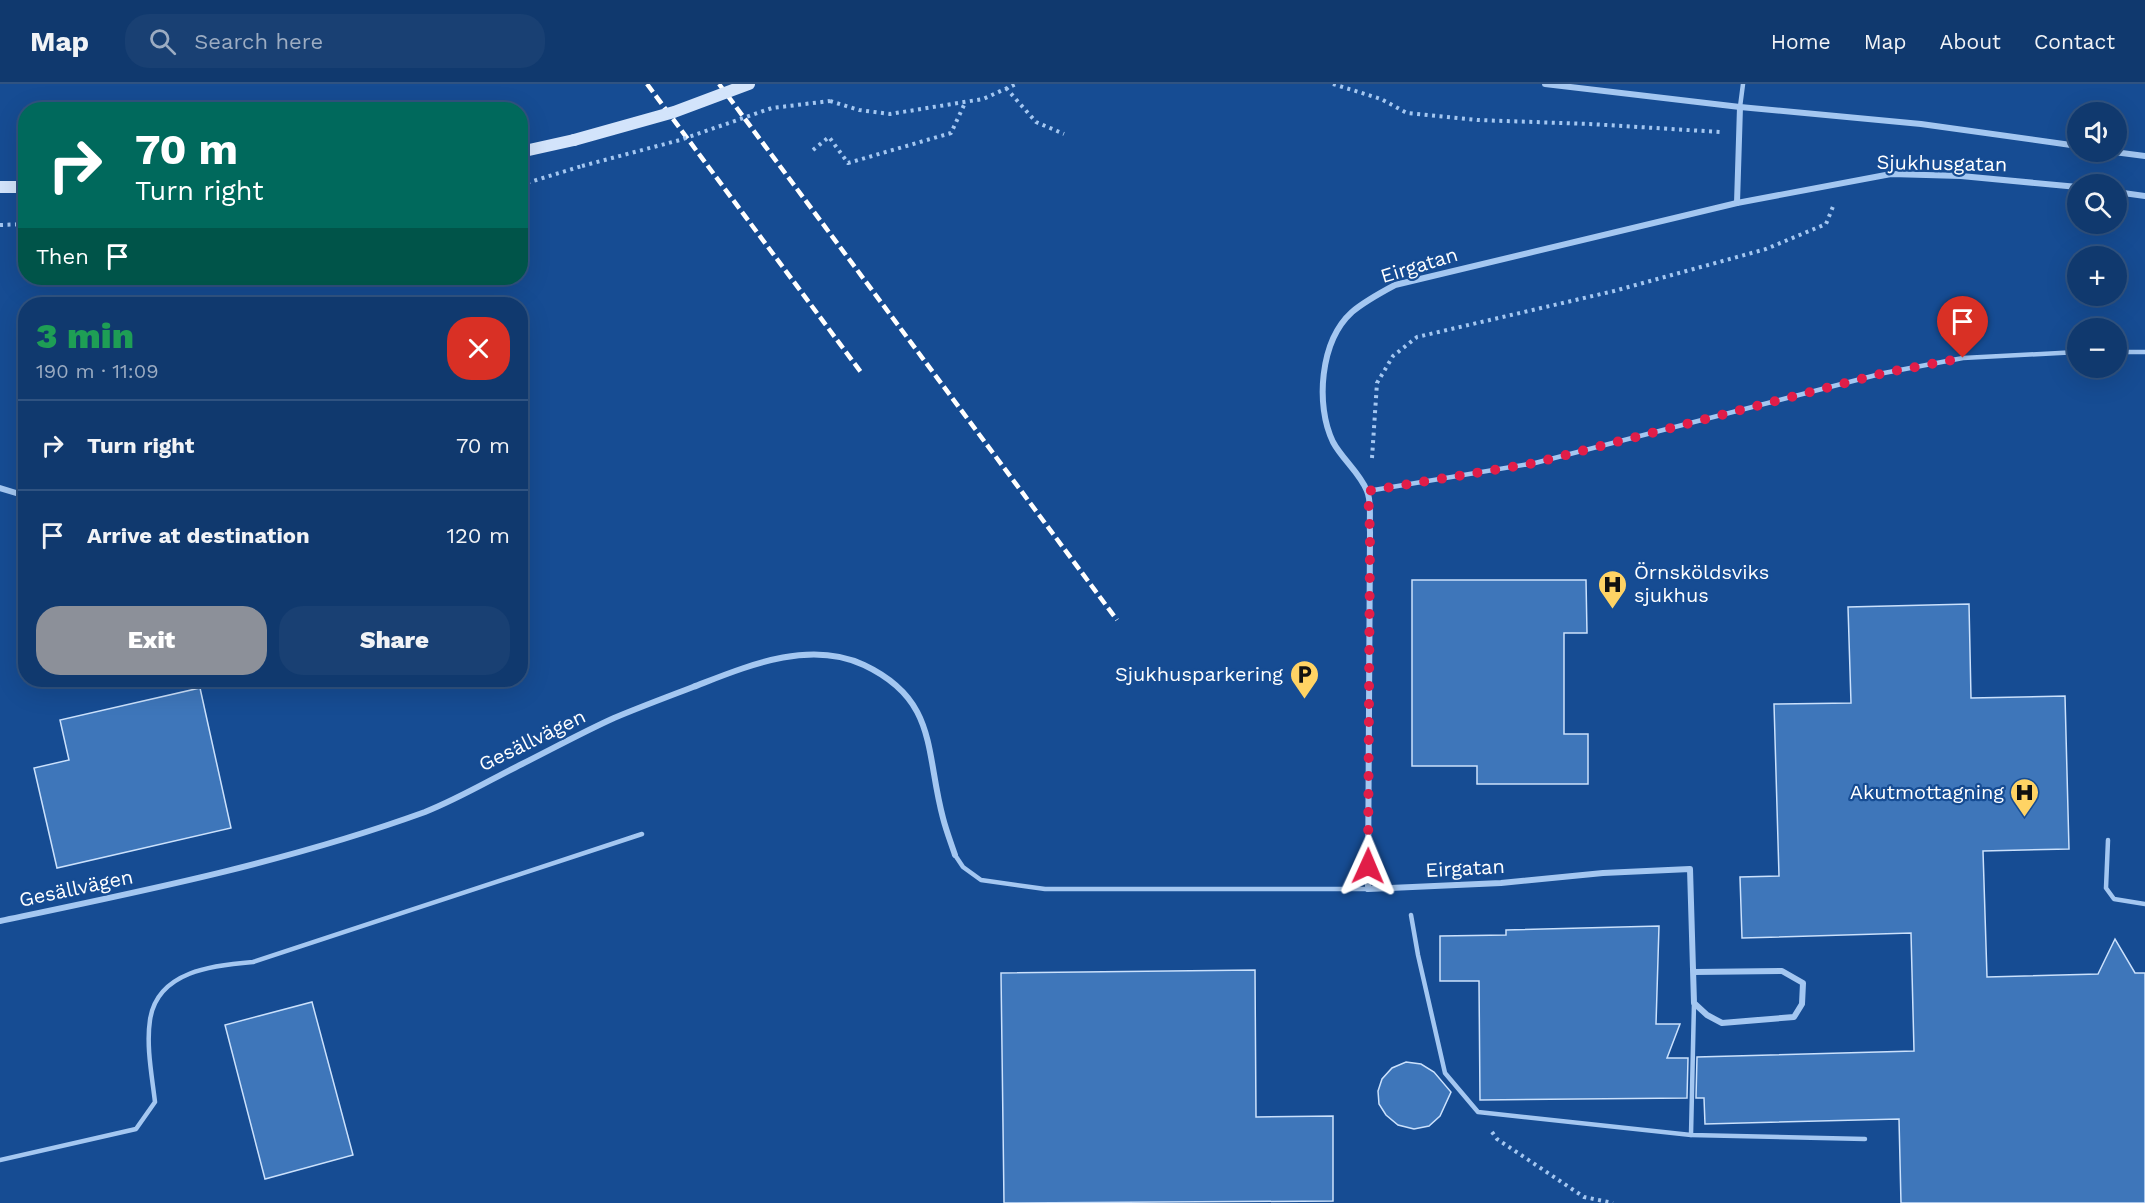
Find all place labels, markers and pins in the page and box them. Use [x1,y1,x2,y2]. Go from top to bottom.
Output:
pin [1937,296,1988,358]
place label: Örnsköldsviks sjukhus [1634,560,1769,607]
hospital icon: Örnsköldsviks sjukhus [1597,568,1629,610]
parking icon: Sjukhusparkering [1288,658,1320,700]
place label: Sjukhusparkering [1115,662,1283,686]
hospital icon: Akutmottagning [2009,776,2041,818]
place label: Akutmottagning [1850,780,2004,804]

